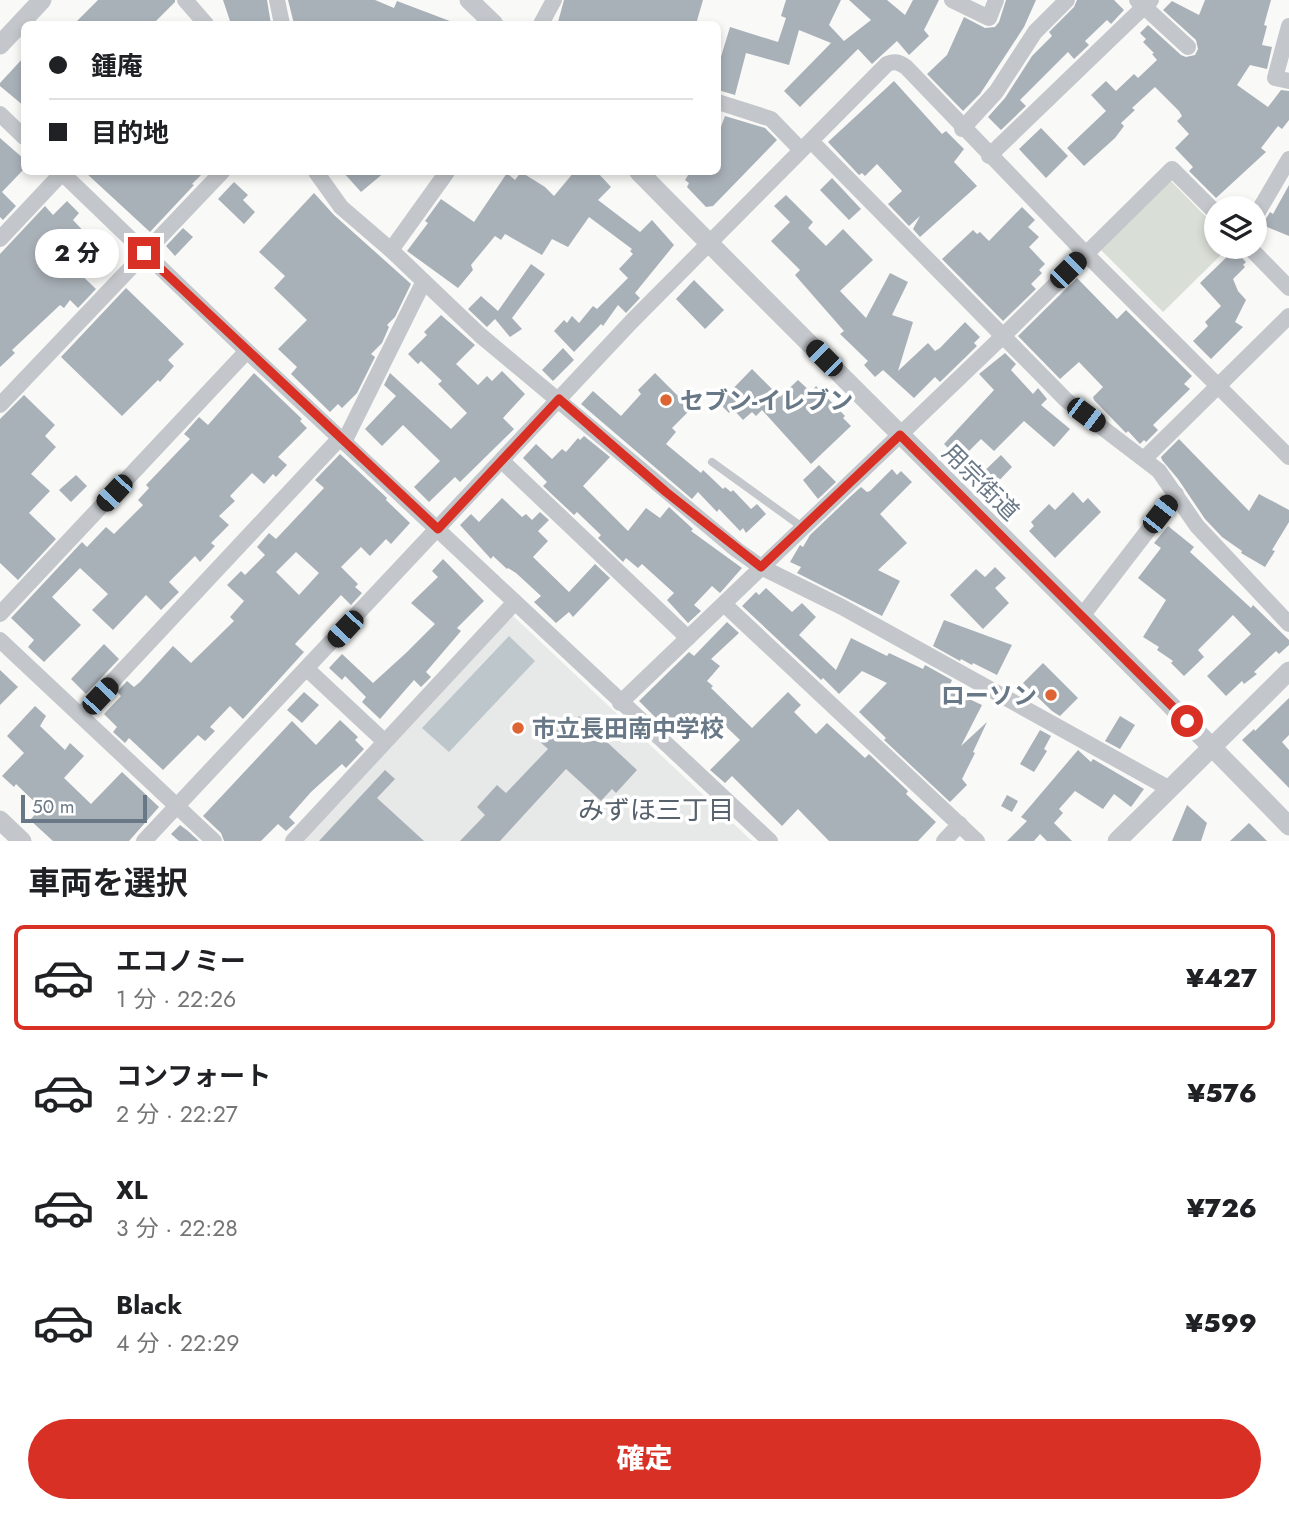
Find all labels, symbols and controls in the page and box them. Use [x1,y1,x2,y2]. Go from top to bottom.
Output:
text: 鍾庵 [91,47,143,85]
text: 目的地 [91,114,169,152]
map controls [1204,196,1267,259]
button: layers [1204,196,1267,259]
callout: 2 分 [36,229,120,278]
text: 2 分 [54,236,100,270]
route end [128,237,160,269]
car [1046,248,1091,292]
car [802,336,847,380]
place label: セブン-イレブン [680,383,853,418]
marker: セブン-イレブン [658,392,674,408]
car [1063,394,1110,436]
street label: 用宗街道 [935,436,1027,528]
car [92,470,137,516]
car [1139,491,1182,537]
car [323,606,368,652]
car [78,673,123,719]
place label: ローソン [941,678,1037,713]
marker: ローソン [1043,687,1059,703]
route start [1171,705,1203,737]
place label: 市立長田南中学校 [532,711,724,746]
marker: 市立長田南中学校 [510,720,526,736]
district label: みずほ三丁目 [578,791,734,829]
scale bar [21,792,147,824]
text: 50 m [32,793,75,820]
text: 車両を選択 [28,860,188,906]
text: エコノミー [116,942,246,980]
icon: car [32,946,95,1009]
text: ¥427 [1186,959,1257,997]
text: 1 分 · 22:26 [116,982,236,1016]
text: コンフォート [116,1057,271,1095]
icon: car [32,1061,95,1124]
text: ¥576 [1187,1074,1257,1112]
text: 2 分 · 22:27 [116,1097,238,1131]
text: XL [116,1171,148,1209]
icon: car [32,1176,95,1239]
text: ¥726 [1187,1189,1257,1227]
text: 3 分 · 22:28 [116,1211,238,1245]
text: Black [116,1286,182,1324]
icon: car [32,1291,95,1354]
text: ¥599 [1185,1304,1257,1342]
text: 4 分 · 22:29 [116,1326,239,1360]
button: 確定 [28,1419,1261,1499]

